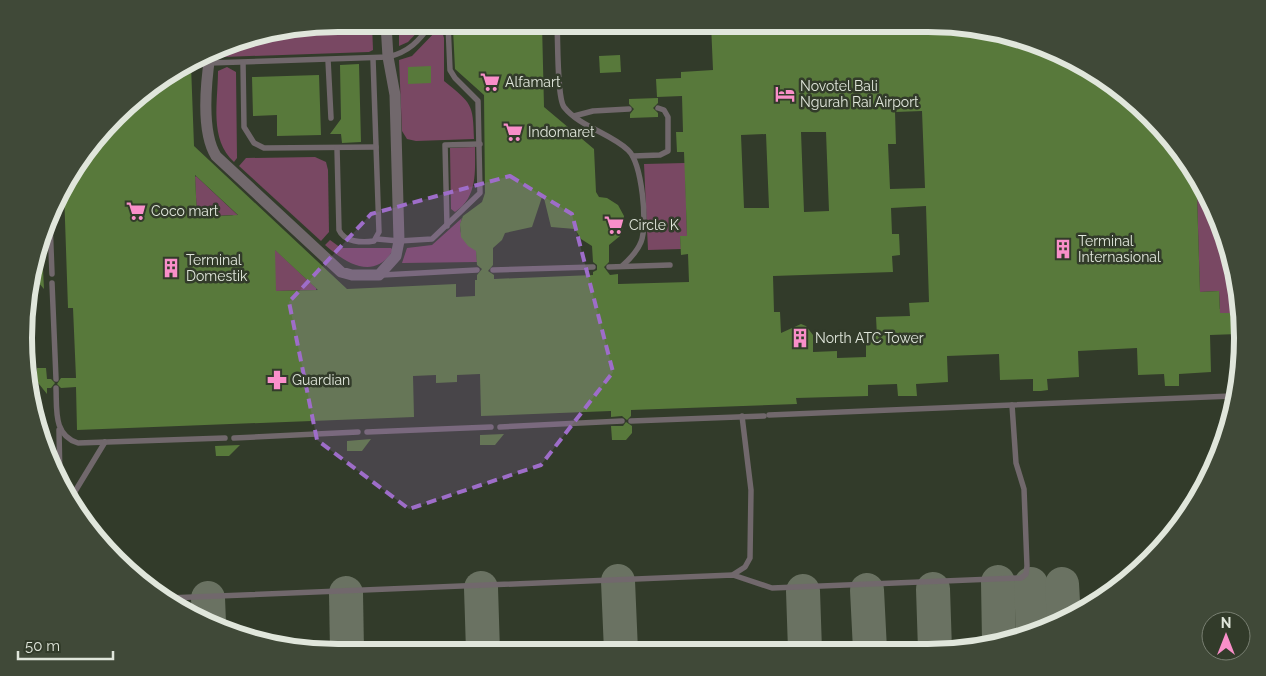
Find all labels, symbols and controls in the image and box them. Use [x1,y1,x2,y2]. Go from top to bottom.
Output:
supermarket icon: Alfamart [479,71,501,93]
place label: Alfamart [505,74,561,90]
place label: Novotel Bali Ngurah Rai Airport [800,78,919,110]
hotel icon: Novotel Bali Ngurah Rai Airport [774,83,796,105]
supermarket icon: Indomaret [502,121,524,143]
place label: Indomaret [528,124,595,140]
supermarket icon: Coco mart [125,200,147,222]
place label: Coco mart [151,203,219,219]
supermarket icon: Circle K [603,214,625,236]
place label: Circle K [629,217,679,233]
place label: Terminal Internasional [1078,233,1161,265]
building icon: Terminal Internasional [1052,238,1074,260]
place label: Terminal Domestik [186,252,248,284]
building icon: Terminal Domestik [160,257,182,279]
building icon: North ATC Tower [789,327,811,349]
place label: North ATC Tower [815,330,924,346]
pharmacy icon: Guardian [266,369,288,391]
place label: Guardian [292,372,350,388]
north arrow [1201,611,1251,661]
text: N [1221,615,1231,631]
scale bar [18,628,112,660]
text: 50 m [25,637,60,655]

